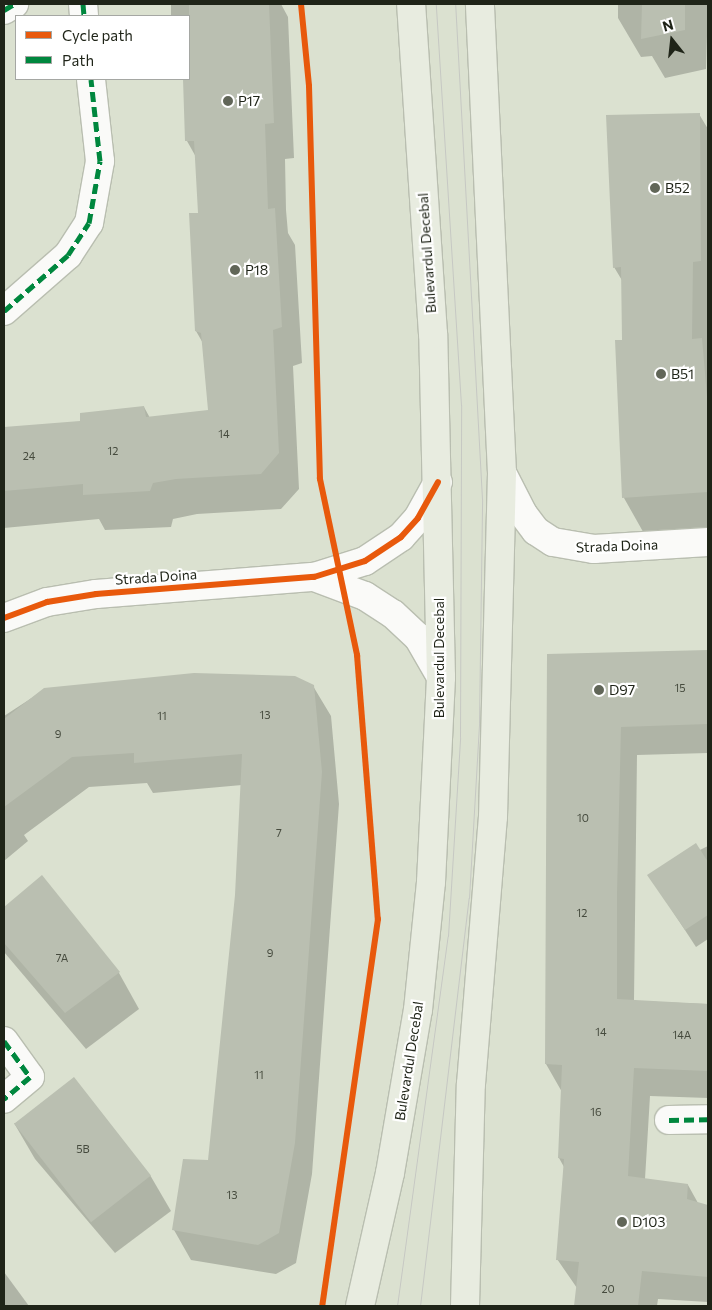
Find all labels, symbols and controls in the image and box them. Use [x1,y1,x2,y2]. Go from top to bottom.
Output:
legend [15,15,190,80]
north arrow [647,15,697,65]
text: N [660,15,675,35]
text: Cycle path [62,26,133,44]
text: Path [62,51,94,69]
place label: P17 [238,93,260,109]
marker: P17 [222,95,234,107]
place label: B52 [665,180,690,196]
marker: B52 [649,182,661,194]
street label: Bulevardul Decebal [414,192,440,314]
place label: P18 [245,262,268,278]
marker: P18 [229,264,241,276]
place label: B51 [671,366,694,382]
marker: B51 [655,368,667,380]
house number: 14 [218,427,230,441]
house number: 12 [108,444,118,458]
house number: 24 [23,449,35,463]
street label: Strada Doina [576,536,658,556]
street label: Strada Doina [114,566,198,588]
street label: Bulevardul Decebal [431,598,447,718]
house number: 15 [674,681,686,695]
place label: D97 [609,682,635,698]
marker: D97 [593,684,605,696]
house number: 13 [260,708,270,722]
house number: 11 [157,709,167,723]
house number: 9 [55,727,61,741]
house number: 10 [577,811,589,825]
house number: 7 [276,826,282,840]
house number: 12 [577,906,587,920]
house number: 9 [267,946,273,960]
house number: 7A [56,951,68,965]
street label: Bulevardul Decebal [391,1000,427,1122]
house number: 14 [595,1025,607,1039]
house number: 14A [673,1028,691,1042]
house number: 11 [254,1068,264,1082]
house number: 16 [590,1105,602,1119]
house number: 5B [76,1142,90,1156]
house number: 13 [227,1188,237,1202]
place label: D103 [632,1214,665,1230]
marker: D103 [616,1216,628,1228]
house number: 20 [601,1282,615,1296]

